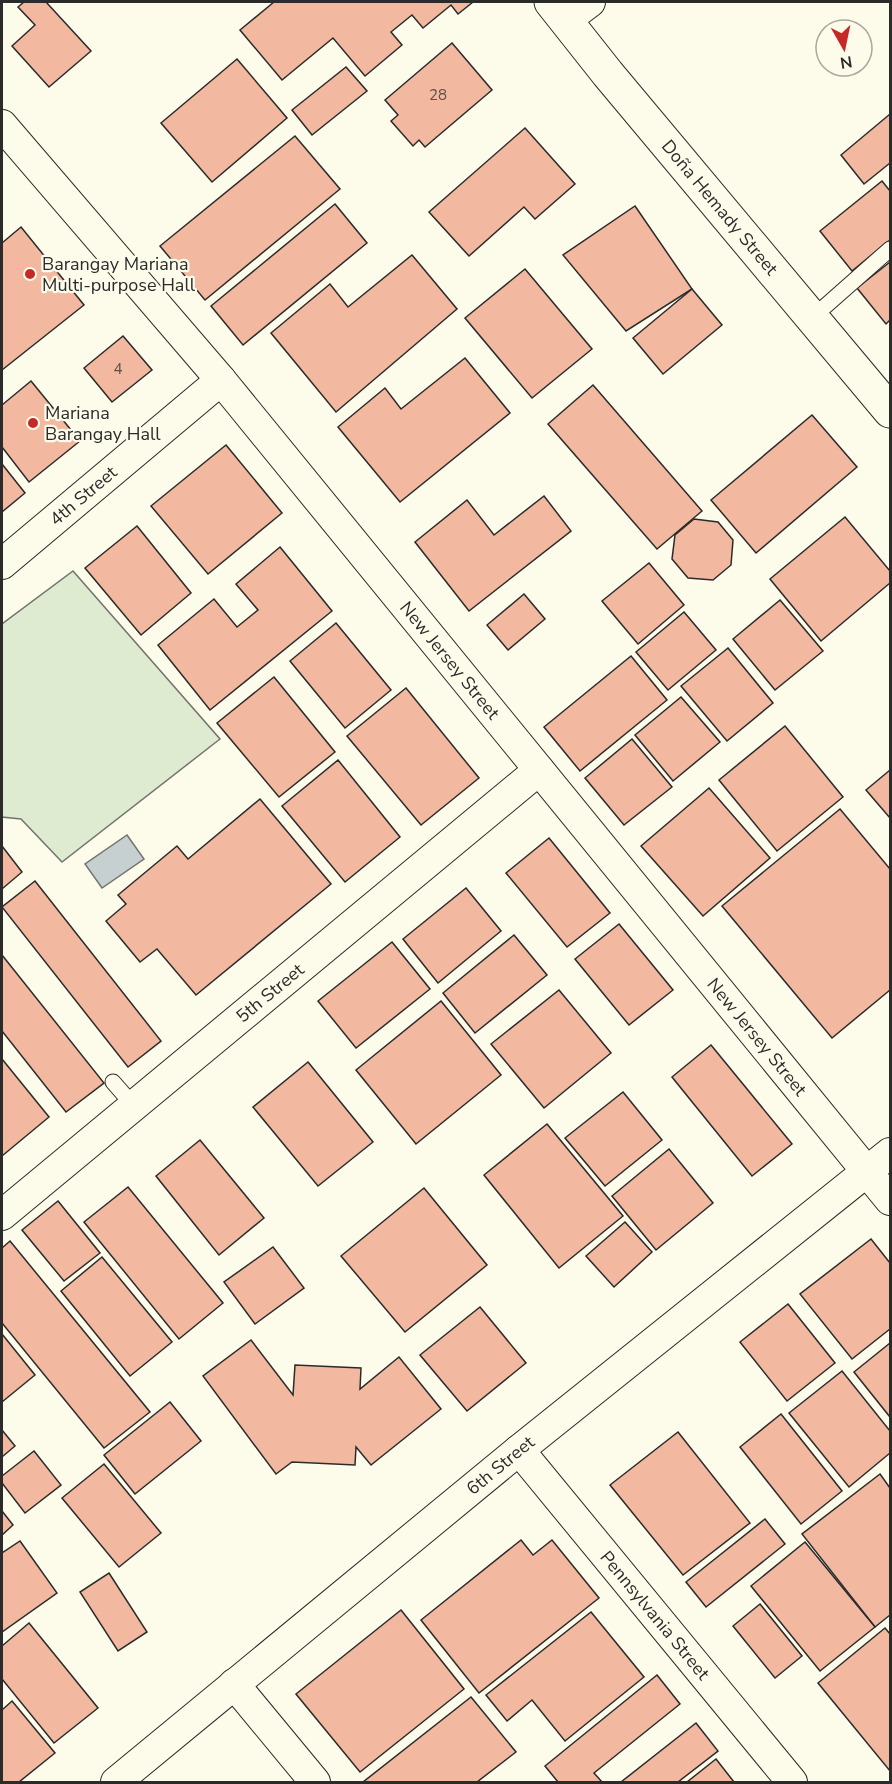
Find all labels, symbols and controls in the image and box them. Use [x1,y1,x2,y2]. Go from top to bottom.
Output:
north arrow [814,18,874,78]
text: N [839,50,854,74]
house number: 28 [429,85,447,105]
street label: Doña Hemady Street [656,135,784,281]
place label: Barangay Mariana Multi-purpose Hall [42,252,196,297]
marker: Barangay Mariana Multi-purpose Hall [23,267,37,281]
house number: 4 [113,359,123,379]
place label: Mariana Barangay Hall [45,401,161,446]
marker: Mariana Barangay Hall [26,416,40,430]
street label: 4th Street [44,460,122,531]
street label: New Jersey Street [394,596,506,725]
street label: 5th Street [231,957,309,1028]
street label: New Jersey Street [702,973,813,1101]
street label: 6th Street [461,1430,540,1500]
street label: Pennsylvania Street [595,1546,716,1685]

